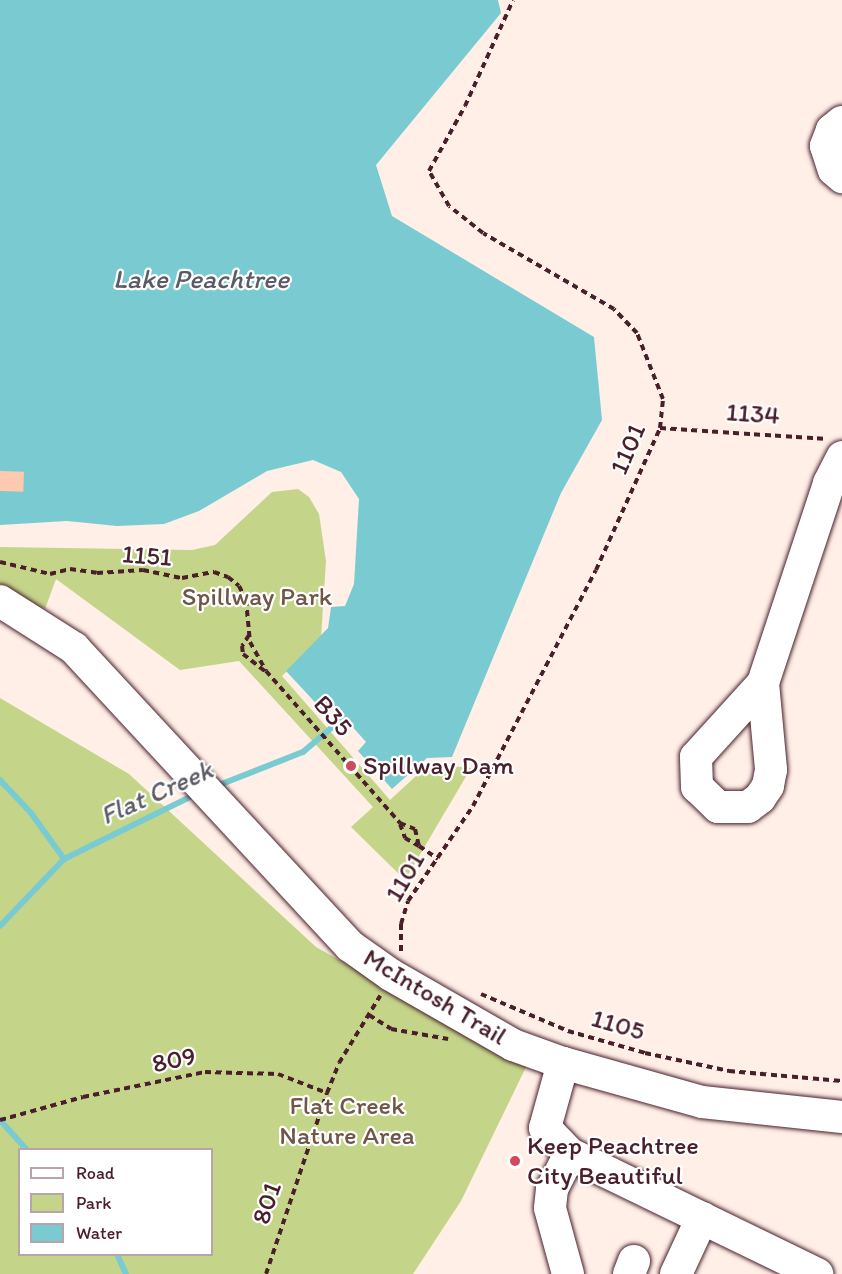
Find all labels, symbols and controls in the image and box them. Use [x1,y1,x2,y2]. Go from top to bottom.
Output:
water label: Lake Peachtree [114,263,288,295]
street label: 1134 [725,397,781,431]
street label: 1101 [603,419,653,479]
street label: 1151 [121,539,173,573]
park label: Spillway Park [182,581,332,613]
street label: B35 [307,689,359,743]
place label: Spillway Dam [363,750,514,782]
water label: Flat Creek [95,753,217,831]
marker: Spillway Dam [344,759,358,773]
street label: 1101 [378,847,432,907]
street label: McIntosh Trail [358,942,512,1052]
street label: 1105 [588,1003,648,1047]
street label: 809 [149,1040,199,1080]
park label: Flat Creek Nature Area [279,1090,415,1152]
place label: Keep Peachtree City Beautiful [527,1130,698,1192]
legend [18,1148,213,1256]
marker: Keep Peachtree City Beautiful [508,1154,522,1168]
text: Road [76,1162,115,1184]
street label: 801 [245,1178,289,1228]
text: Park [76,1192,111,1214]
text: Water [76,1222,122,1244]

